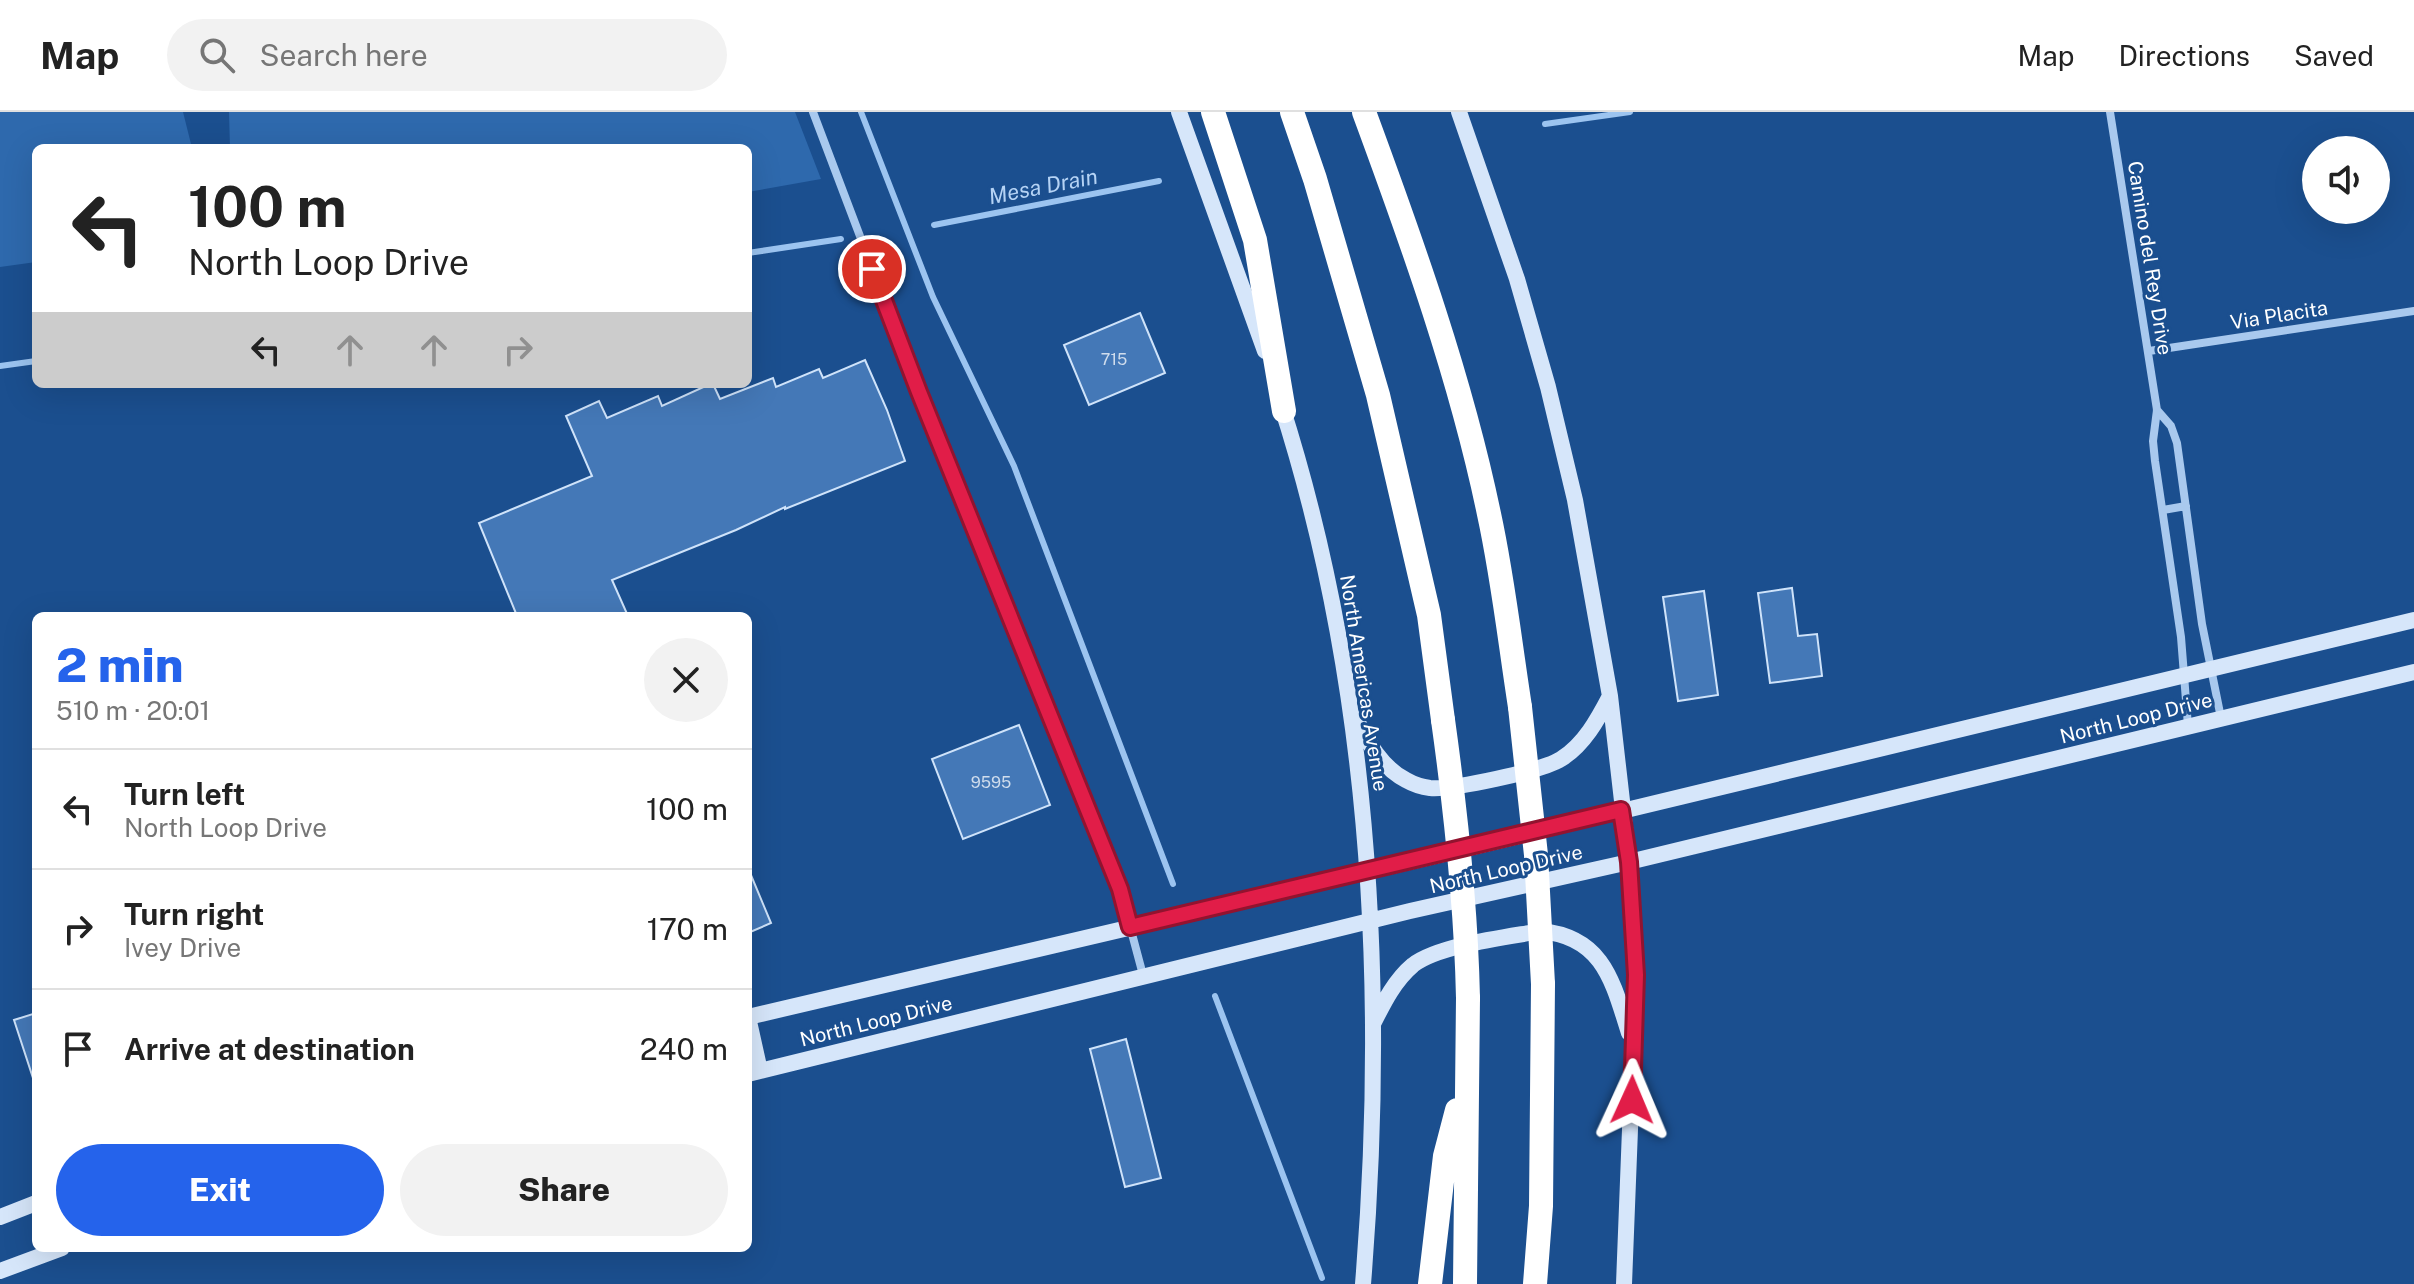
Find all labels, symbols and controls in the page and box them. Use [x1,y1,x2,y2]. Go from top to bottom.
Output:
search box [167,19,727,91]
text: Map [40,33,119,78]
icon: search [195,33,239,77]
text: Search here [259,37,428,73]
text: Map [2018,39,2074,72]
text: Directions [2118,39,2250,72]
text: Saved [2294,39,2374,72]
map controls [2302,136,2390,224]
button: sound [2302,136,2390,224]
street label: Camino del Rey Drive [2123,159,2177,357]
water label: Mesa Drain [986,163,1100,209]
text: 100 m [188,174,347,240]
icon: left [56,176,160,280]
pin [838,235,906,303]
text: North Loop Drive [188,241,469,283]
icon: arrive [850,247,894,291]
street label: Via Placita [2228,295,2330,335]
icon: left [244,328,288,372]
icon: ahead [328,328,372,372]
icon: ahead [412,328,456,372]
icon: right [496,328,540,372]
house number: 715 [1101,350,1127,369]
street label: North Americas Avenue [1335,573,1393,793]
text: 2 min [56,636,184,693]
button: close [644,638,728,722]
street label: North Loop Drive [2057,687,2215,749]
text: 510 m · 20:01 [56,695,210,726]
house number: 9595 [971,773,1011,792]
text: Turn left [124,776,245,812]
icon: left [56,787,100,831]
text: 100 m [646,791,728,827]
text: North Loop Drive [124,812,327,843]
street label: North Loop Drive [1427,840,1585,898]
text: Turn right [124,896,264,932]
icon: right [56,907,100,951]
text: 170 m [647,911,728,947]
text: Ivey Drive [124,932,241,963]
street label: North Loop Drive [797,990,955,1052]
icon: arrive [56,1027,100,1071]
text: Arrive at destination [124,1031,415,1067]
text: 240 m [640,1031,728,1067]
position arrow [1590,1058,1674,1142]
button: Exit [56,1144,384,1236]
button: Share [400,1144,728,1236]

